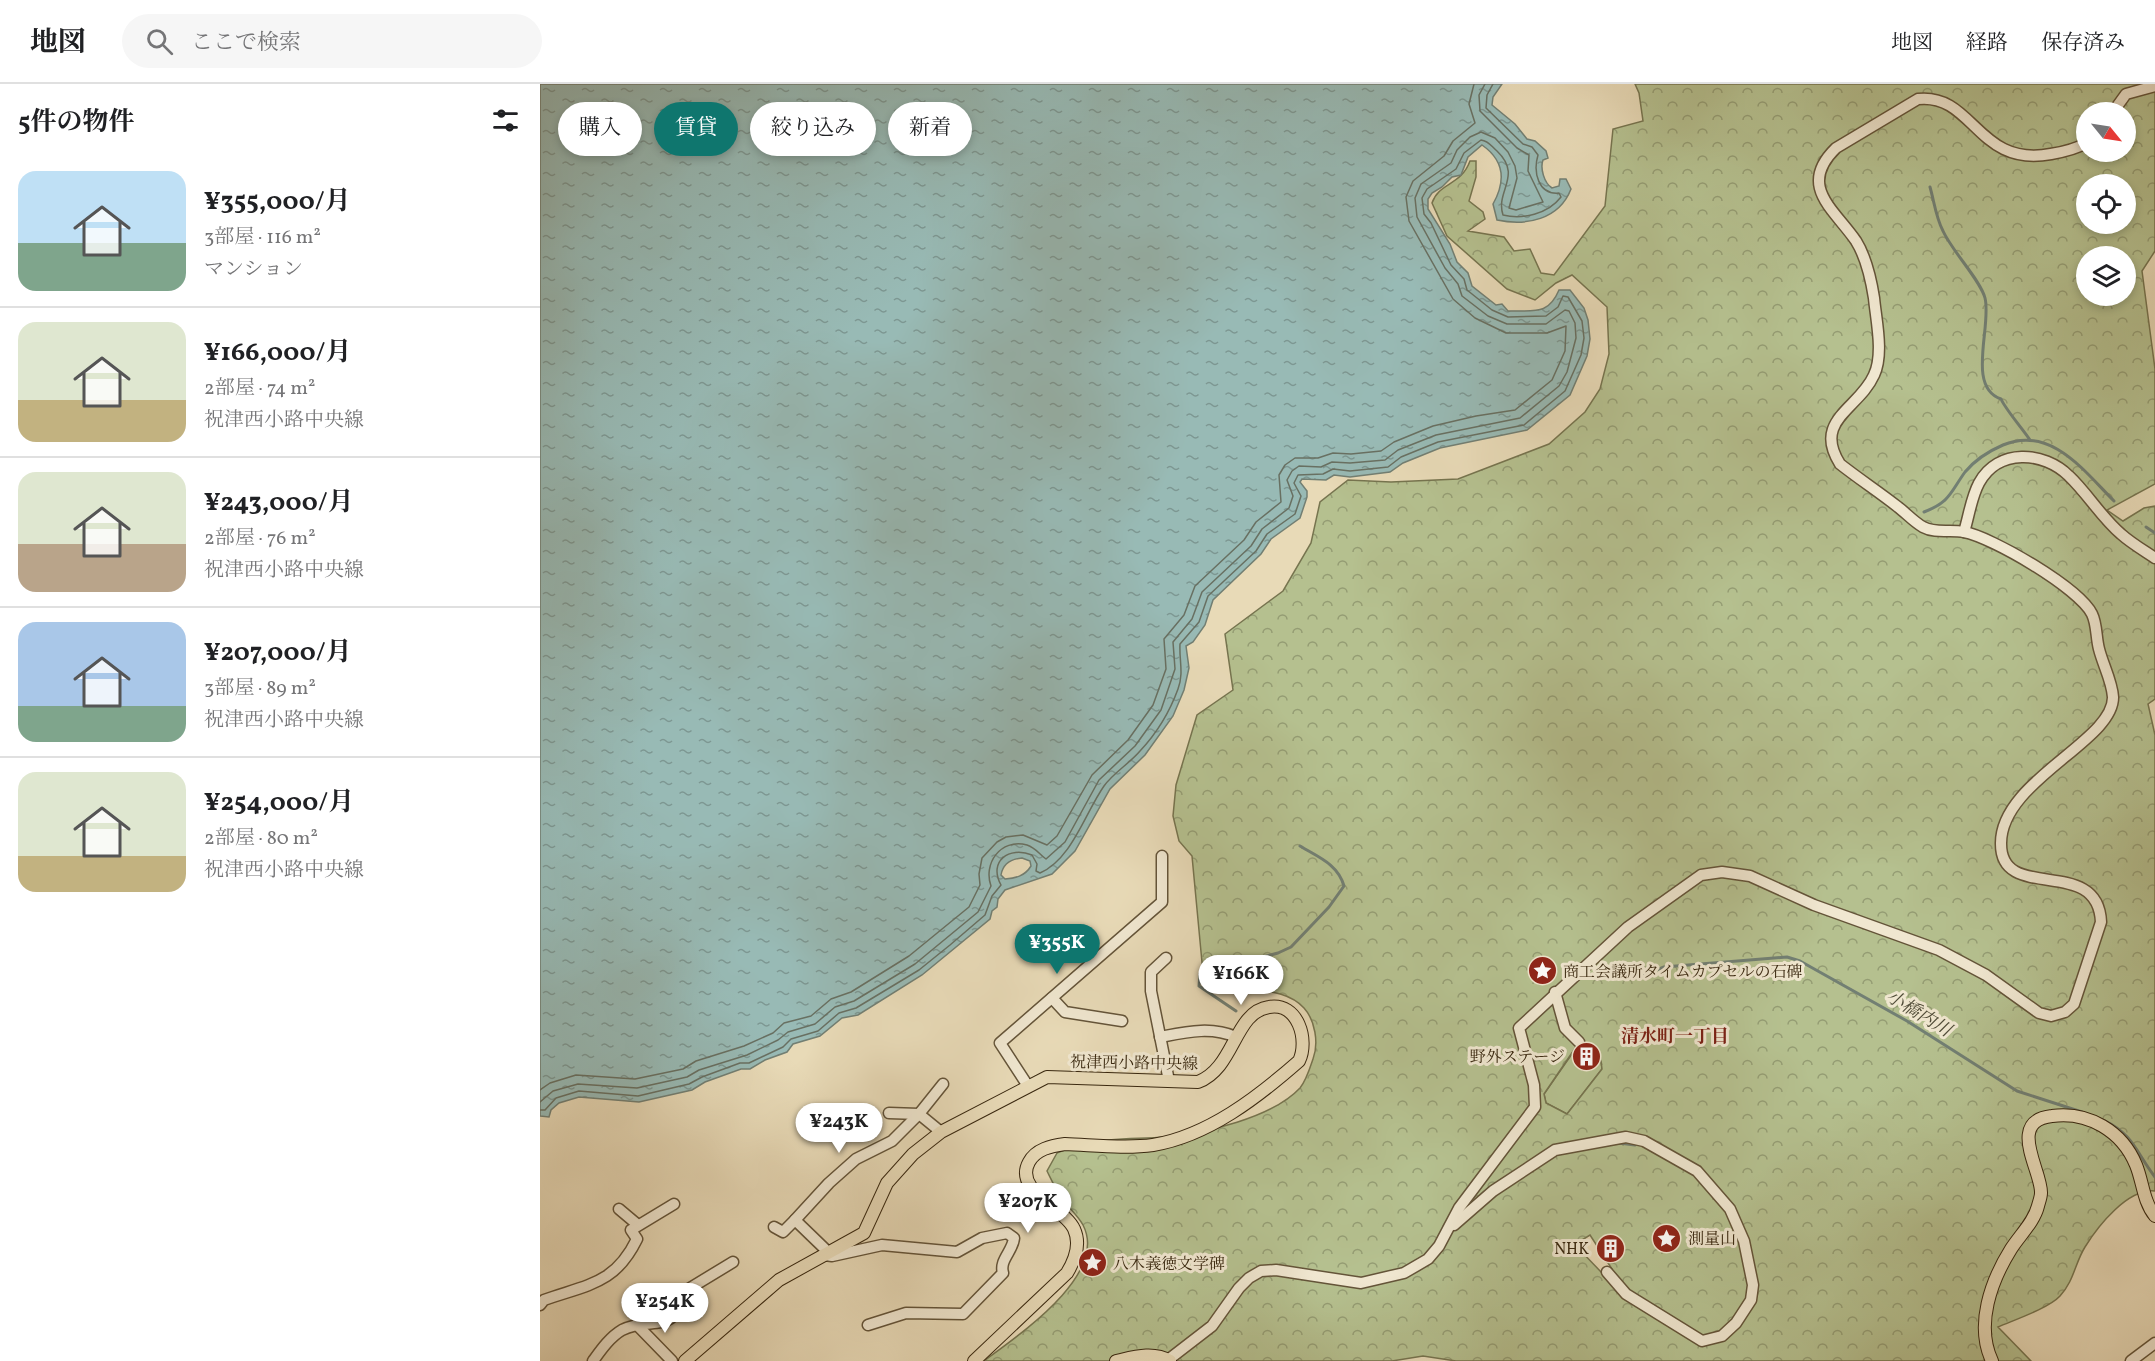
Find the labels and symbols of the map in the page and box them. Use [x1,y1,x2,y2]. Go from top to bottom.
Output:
north arrow [2076,102,2136,162]
pin: ¥355K [1015,924,1099,975]
pin: ¥166K [1199,955,1283,1006]
place icon: 商工会議所タイムカプセルの石碑 [1526,955,1558,987]
place label: 商工会議所タイムカプセルの石碑 [1563,962,1803,984]
water label: 小橋内川 [1881,985,1957,1045]
district label: 清水町一丁目 [1621,1025,1729,1050]
building icon: 野外ステージ [1570,1040,1602,1072]
place label: 野外ステージ [1470,1047,1565,1069]
street label: 祝津西小路中央線 [1070,1052,1198,1076]
pin: ¥243K [797,1103,881,1154]
pin: ¥207K [986,1183,1070,1234]
place icon: 測量山 [1651,1222,1683,1254]
place label: 測量山 [1688,1229,1736,1251]
building icon: NHK [1594,1232,1626,1264]
place label: NHK [1554,1239,1589,1261]
place icon: 八木義徳文学碑 [1076,1247,1108,1279]
place label: 八木義徳文学碑 [1113,1254,1225,1276]
pin: ¥254K [623,1283,707,1334]

